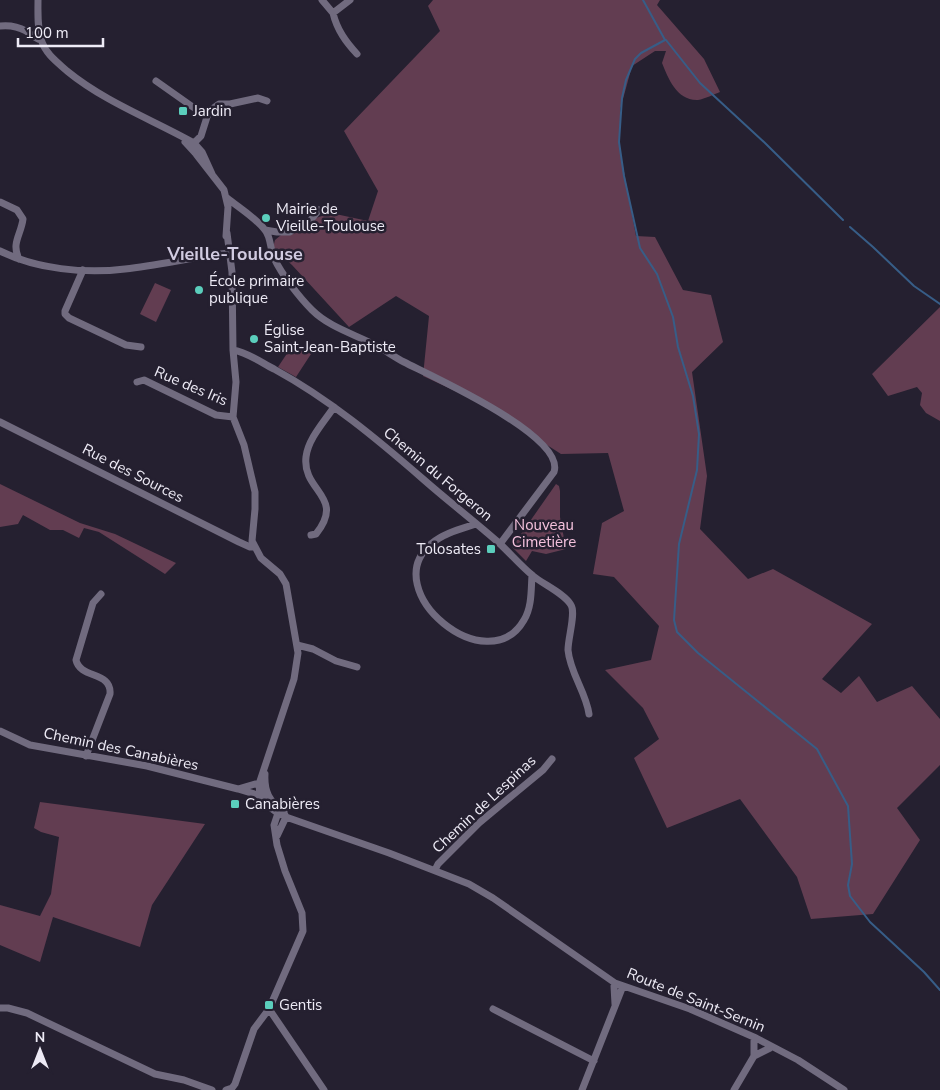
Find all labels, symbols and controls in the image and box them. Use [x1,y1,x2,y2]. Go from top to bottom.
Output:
scale bar [18,15,102,47]
text: 100 m [25,23,69,43]
place label: Jardin [192,101,232,121]
marker: Jardin [177,105,189,117]
place label: Mairie de Vieille-Toulouse [275,199,385,236]
marker: Mairie de Vieille-Toulouse [260,212,272,224]
district label: Vieille-Toulouse [166,242,303,266]
place label: École primaire publique [209,271,304,308]
marker: École primaire publique [193,284,205,296]
place label: Église Saint-Jean-Baptiste [264,320,396,357]
marker: Église Saint-Jean-Baptiste [248,333,260,345]
street label: Rue des Iris [151,362,231,410]
street label: Chemin du Forgeron [379,422,497,526]
street label: Rue des Sources [79,439,187,507]
park label: Nouveau Cimetière [512,515,576,552]
place label: Tolosates [417,539,481,559]
marker: Tolosates [485,543,497,555]
street label: Chemin des Canabières [42,723,200,775]
street label: Chemin de Lespinas [428,751,540,857]
place label: Canabières [245,794,320,814]
marker: Canabières [229,798,241,810]
street label: Route de Saint-Sernin [624,963,768,1037]
place label: Gentis [279,995,322,1015]
marker: Gentis [263,999,275,1011]
north arrow [15,1025,65,1075]
text: N [35,1028,45,1047]

